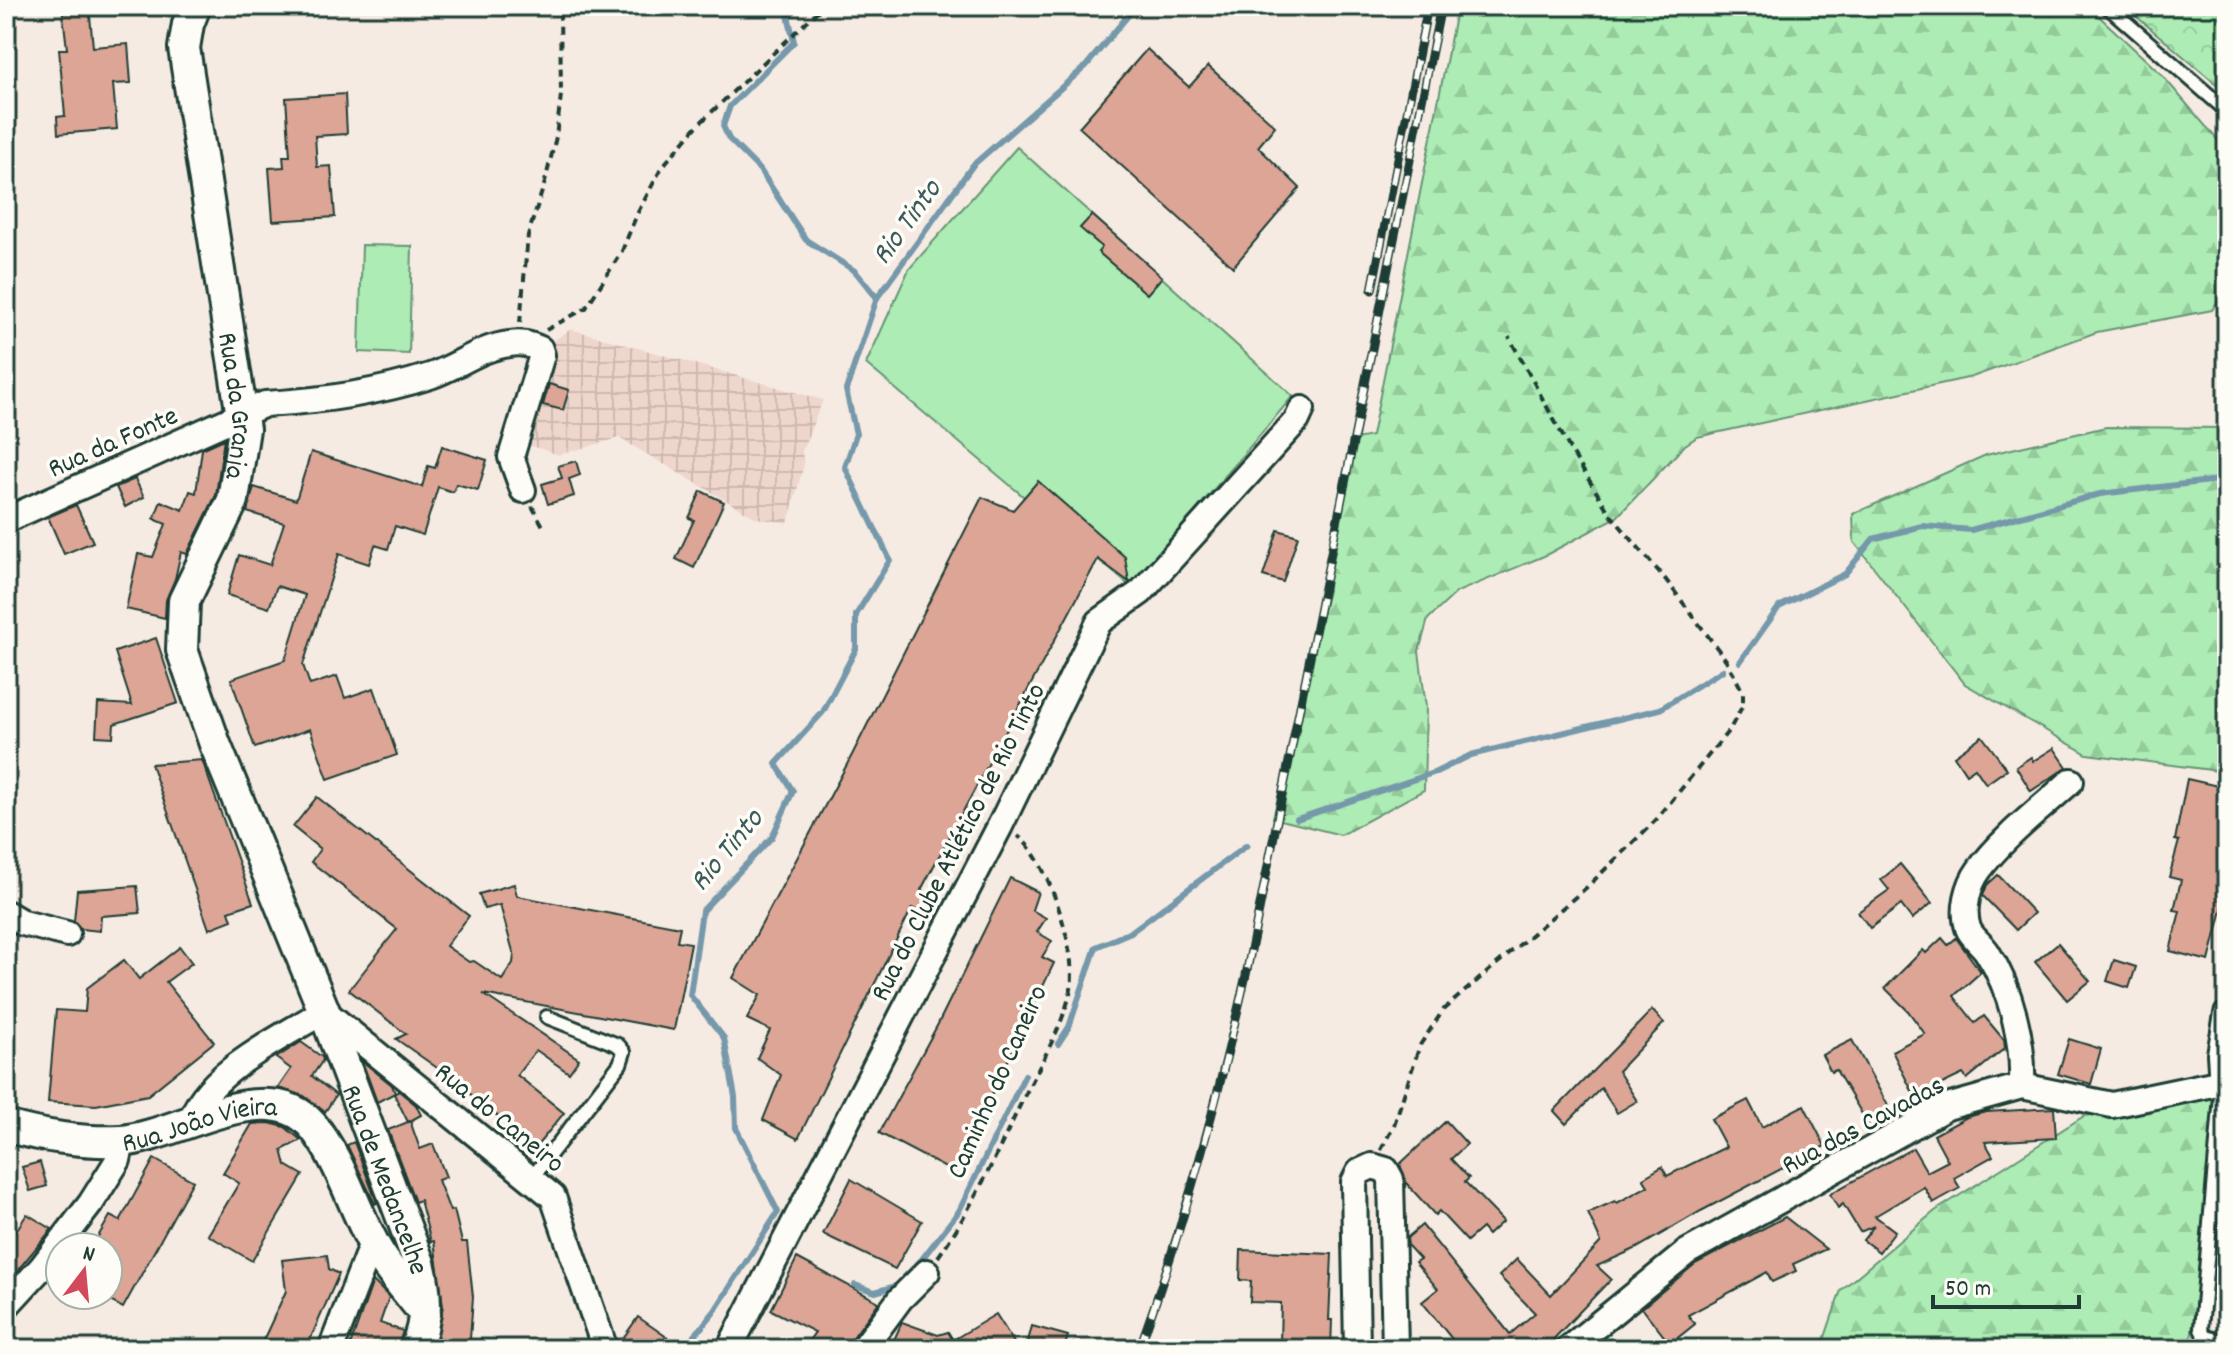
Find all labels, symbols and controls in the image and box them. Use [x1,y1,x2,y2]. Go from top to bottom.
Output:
water label: Rio Tinto [863,171,955,275]
street label: Rua da Granja [204,330,260,483]
street label: Rua da Fonte [43,398,185,491]
street label: Rua do Clube Atlético de Rio Tinto [863,677,1058,1009]
water label: Rio Tinto [681,800,777,903]
street label: Caminho do Caneiro [939,980,1060,1186]
street label: Rua do Caneiro [424,1055,572,1185]
street label: Rua das Cavadas [1776,1068,1953,1187]
street label: Rua de Medancelhe [329,1080,436,1279]
street label: Rua João Vieira [120,1090,280,1166]
north arrow [44,1231,124,1311]
text: N [79,1239,98,1272]
scale bar [1933,1259,2079,1309]
text: 50 m [1945,1273,1991,1307]

